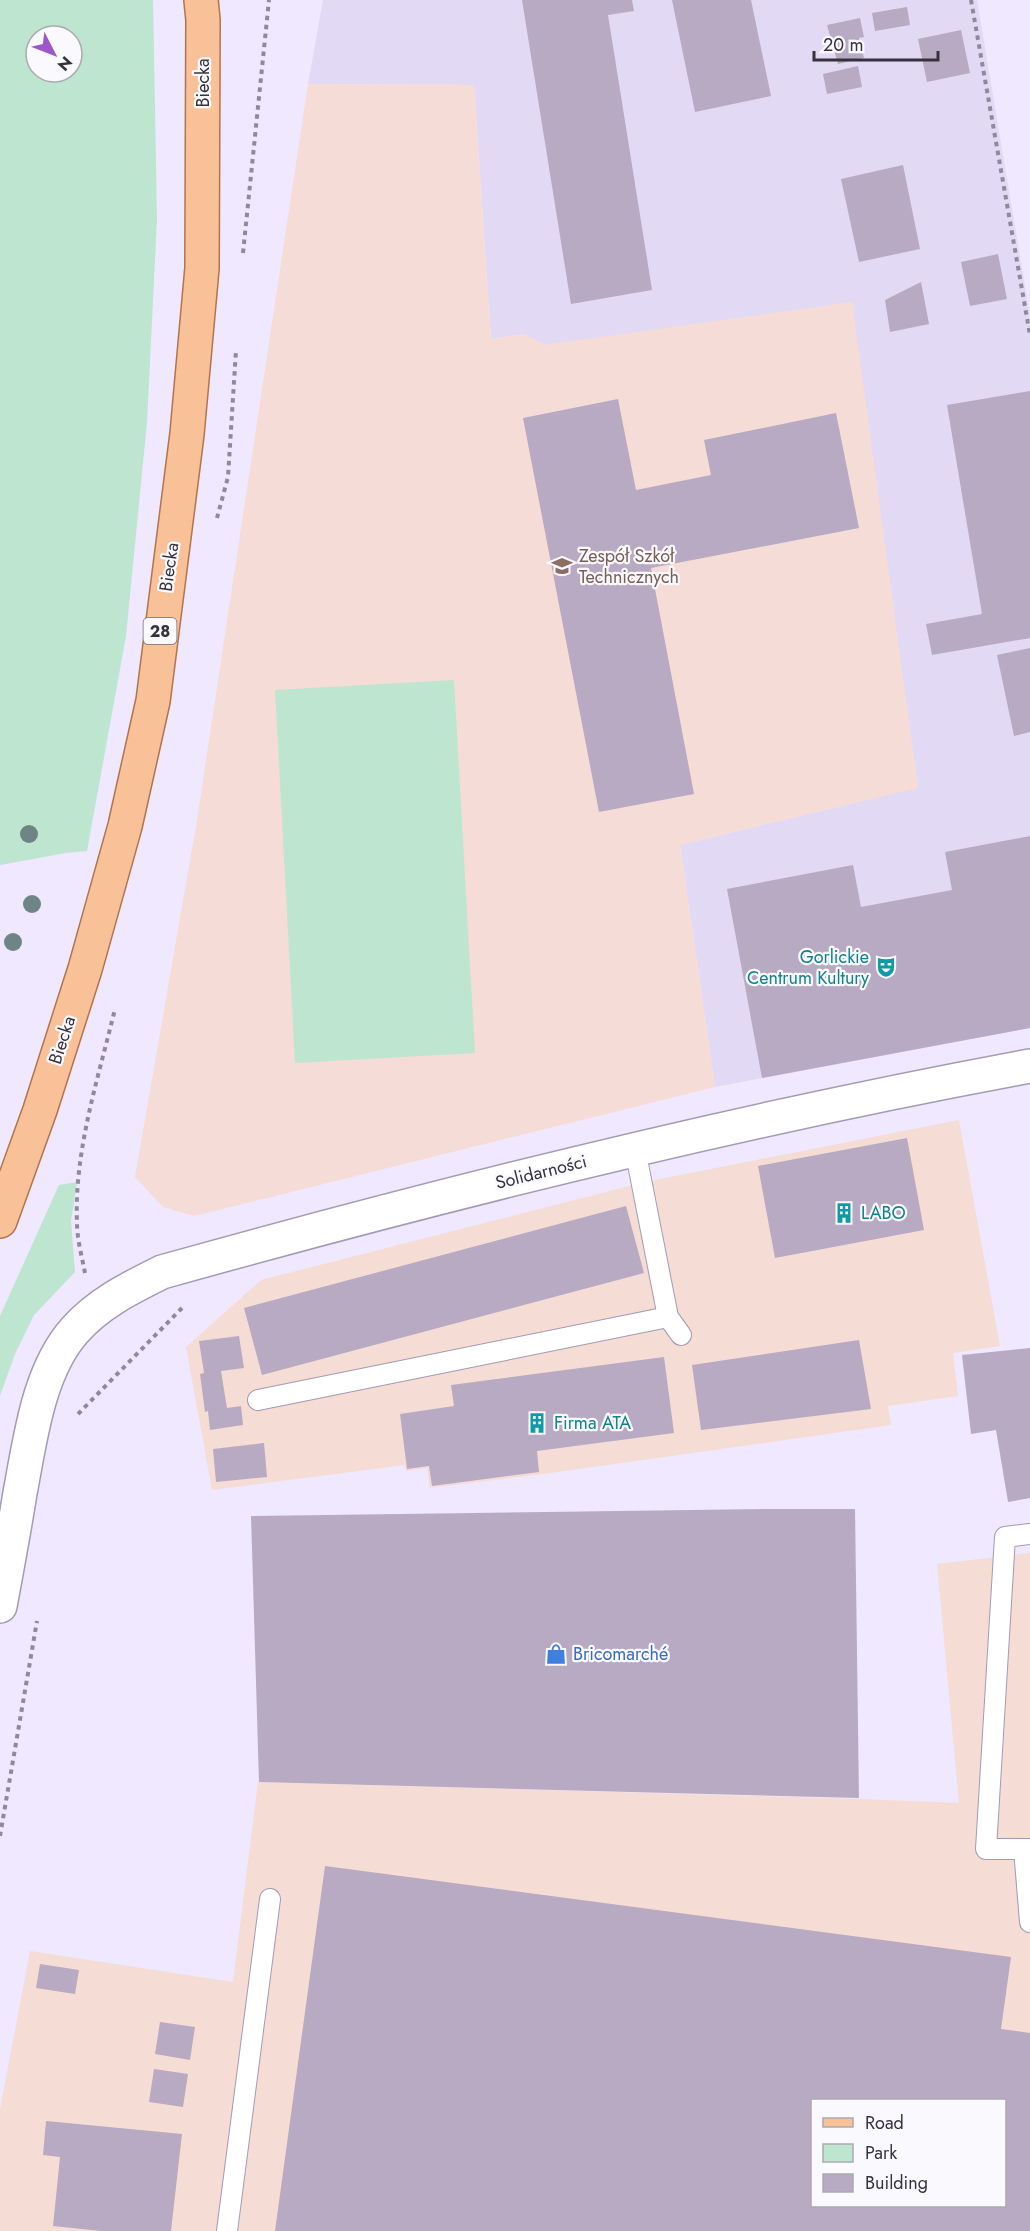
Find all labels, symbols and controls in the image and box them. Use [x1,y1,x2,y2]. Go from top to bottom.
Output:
north arrow [24,24,84,84]
scale bar [814,24,938,62]
text: 20 m [823,32,863,58]
text: N [52,51,78,76]
street label: Biecka [190,58,216,108]
street label: Biecka [153,541,185,593]
place label: Zespół Szkół Technicznych [579,543,679,590]
school or university icon: Zespół Szkół Technicznych [550,554,574,578]
road number: 28 [144,618,176,644]
place label: Gorlickie Centrum Kultury [747,944,869,991]
theatre icon: Gorlickie Centrum Kultury [874,955,898,979]
street label: Biecka [42,1013,82,1067]
street label: Solidarności [493,1148,589,1196]
place label: LABO [861,1200,906,1226]
building icon: LABO [832,1201,856,1225]
place label: Firma ATA [554,1410,631,1436]
building icon: Firma ATA [525,1411,549,1435]
place label: Bricomarché [573,1641,668,1667]
shop icon: Bricomarché [544,1642,568,1666]
legend [811,2099,1006,2207]
text: Road [865,2110,904,2136]
text: Park [865,2140,897,2166]
text: Building [865,2170,928,2196]

